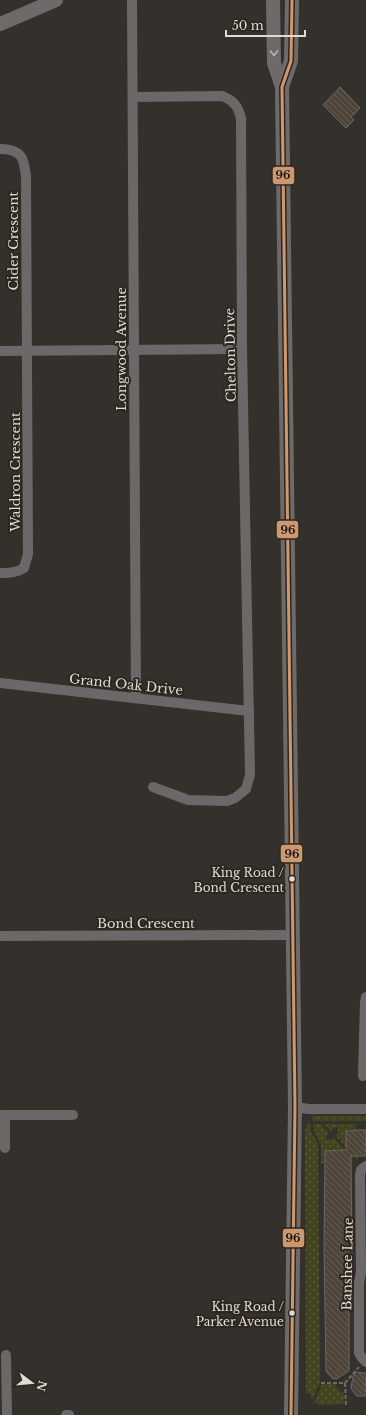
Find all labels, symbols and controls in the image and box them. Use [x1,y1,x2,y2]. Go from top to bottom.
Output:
scale bar [226,12,305,38]
text: 50 m [232,18,264,33]
one-way arrow [269,50,278,56]
line badge: 96 [272,166,295,185]
text: 96 [276,168,290,182]
street label: Cider Crescent [5,192,22,290]
street label: Longwood Avenue [113,287,130,411]
street label: Chelton Drive [221,308,240,402]
street label: Waldron Crescent [7,412,24,533]
line badge: 96 [276,520,299,539]
text: 96 [281,523,295,537]
street label: Grand Oak Drive [68,670,184,699]
line badge: 96 [280,844,303,863]
text: 96 [285,847,299,861]
place label: King Road / Bond Crescent [193,865,284,895]
marker: King Road / Bond Crescent [287,874,297,884]
street label: Bond Crescent [97,915,195,932]
street label: Banshee Lane [338,1218,357,1310]
line badge: 96 [282,1228,305,1248]
text: 96 [286,1231,300,1245]
place label: King Road / Parker Avenue [196,1299,284,1329]
marker: King Road / Parker Avenue [287,1308,297,1318]
north arrow [12,1363,52,1403]
text: N [33,1379,50,1393]

